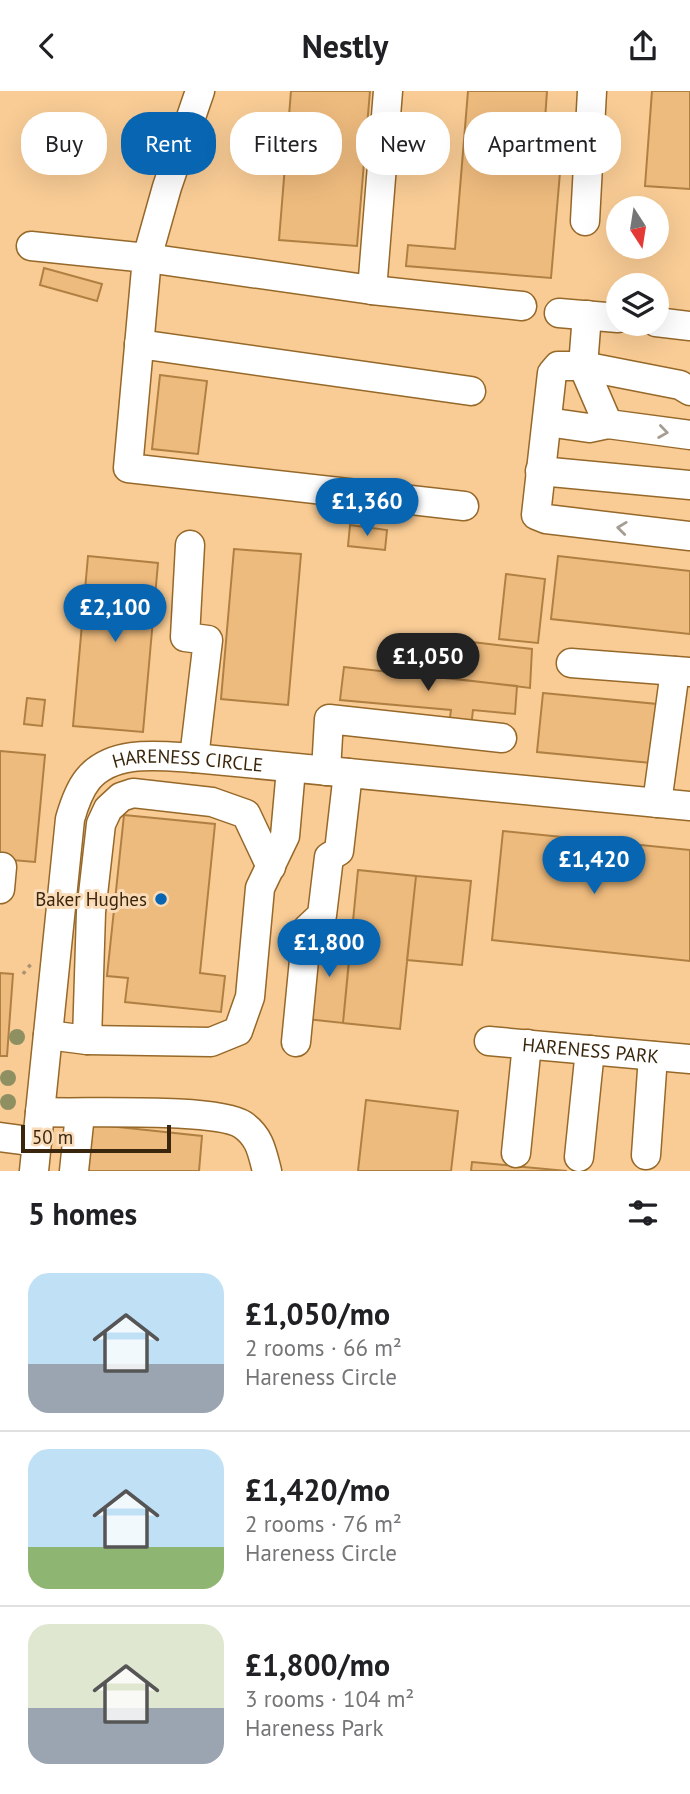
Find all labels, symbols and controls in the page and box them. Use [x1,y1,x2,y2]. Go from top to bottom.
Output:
text: Nestly [302,25,388,67]
icon: back [28,27,66,65]
icon: share [624,27,662,65]
chip: Buy [21,112,107,175]
chip: Rent [121,112,216,175]
chip: Filters [230,112,342,175]
chip: New [356,112,450,175]
chip: Apartment [464,112,621,175]
north arrow [606,196,668,259]
map controls [606,196,669,336]
button: layers [606,273,669,336]
one-way arrow [657,424,669,439]
pin: £1,360 [310,479,424,538]
text: £1,360 [331,486,403,515]
one-way arrow [616,521,628,536]
pin: £2,100 [58,585,172,644]
text: £2,100 [79,592,151,621]
pin: £1,050 [371,633,485,693]
text: £1,050 [392,641,464,670]
street label: HARENESS CIRCLE [109,744,264,777]
pin: £1,420 [537,837,651,896]
text: £1,420 [558,844,630,873]
place label: Baker Hughes [35,887,147,911]
marker: Baker Hughes [153,891,169,907]
pin: £1,800 [272,919,386,979]
text: £1,800 [293,927,365,956]
street label: HARENESS PARK [521,1032,660,1068]
scale bar [21,1122,172,1154]
text: 50 m [32,1125,73,1149]
text: 5 homes [28,1194,137,1233]
icon: filters [624,1194,662,1232]
text: £1,050/mo [245,1294,390,1333]
icon: home [84,1301,168,1385]
text: 2 rooms · 66 m² [245,1333,402,1362]
text: Hareness Circle [245,1362,397,1391]
text: £1,420/mo [245,1470,390,1509]
icon: home [84,1477,168,1561]
text: 2 rooms · 76 m² [245,1509,402,1538]
text: Hareness Circle [245,1538,397,1567]
text: £1,800/mo [245,1645,390,1684]
icon: home [84,1652,168,1736]
text: 3 rooms · 104 m² [245,1684,414,1713]
text: Hareness Park [245,1713,383,1742]

